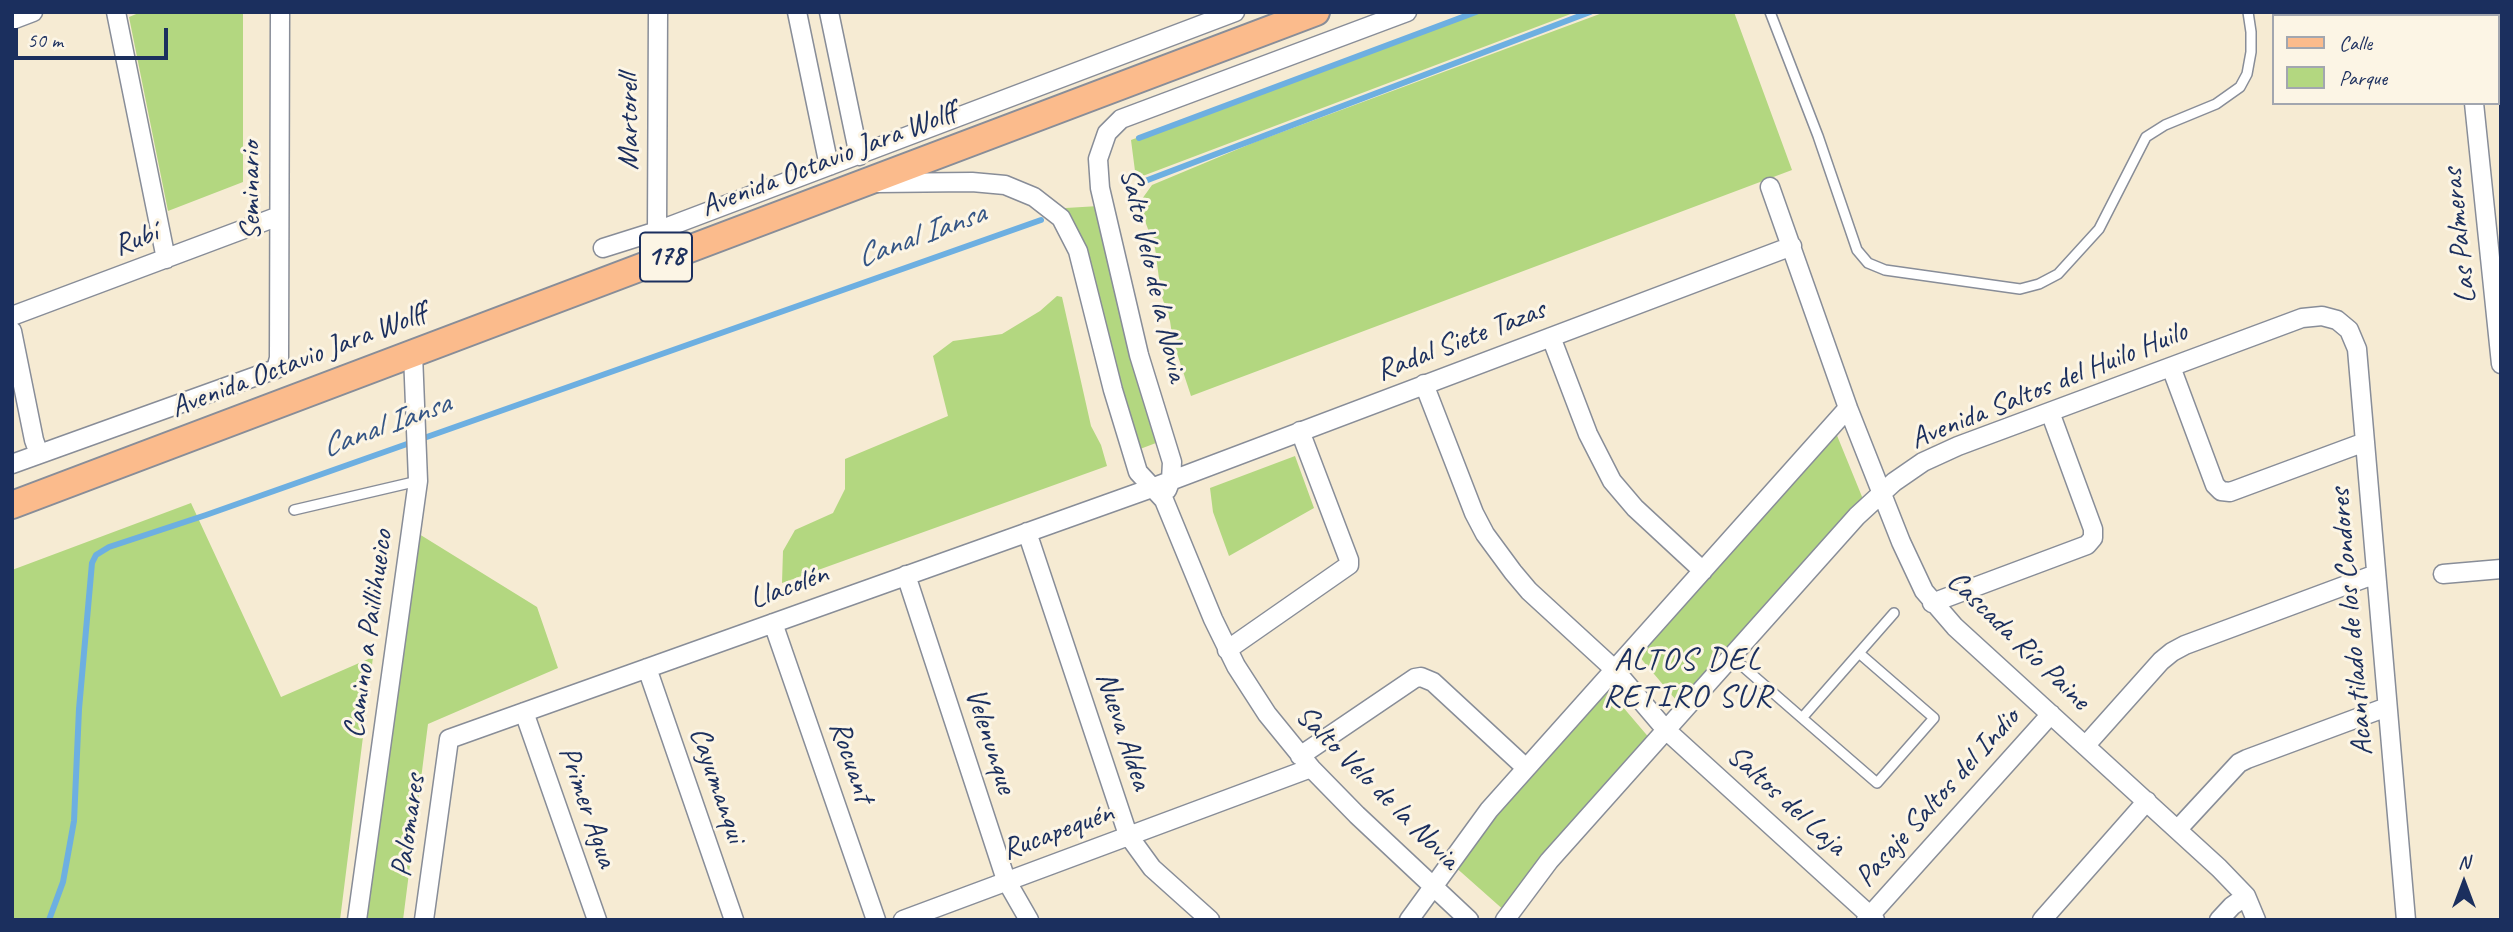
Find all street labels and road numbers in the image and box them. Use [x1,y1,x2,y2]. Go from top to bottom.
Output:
street label: Martorell [611,74,647,170]
street label: Avenida Octavio Jara Wolff [696,95,962,225]
street label: Seminario [233,142,269,240]
street label: Salto Velo de la Novia [1111,165,1195,385]
street label: Las Palmeras [2435,167,2485,305]
street label: Rubí [109,215,163,265]
road number: 178 [640,232,692,282]
street label: Radal Siete Tazas [1371,292,1551,390]
street label: Avenida Octavio Jara Wolff [166,296,432,426]
street label: Avenida Saltos del Huilo Huilo [1905,314,2193,458]
street label: Acantilado de los Condores [2322,487,2382,757]
street label: Camino a Paillihueico [337,528,401,740]
street label: Llacolén [745,556,833,618]
street label: Cascada Río Paine [1939,564,2097,718]
street label: Nueva Aldea [1087,667,1159,795]
street label: Velenunque [956,684,1024,798]
street label: Salto Velo de la Novia [1287,698,1467,878]
street label: Pasaje Saltos del Indio [1848,701,2028,895]
street label: Rocuant [820,716,882,808]
street label: Cayumanqui [680,722,754,848]
street label: Saltos del Laja [1719,738,1853,864]
street label: Primer Agua [550,742,624,872]
street label: Palomares [384,773,434,879]
street label: Rucapequén [997,795,1119,869]

